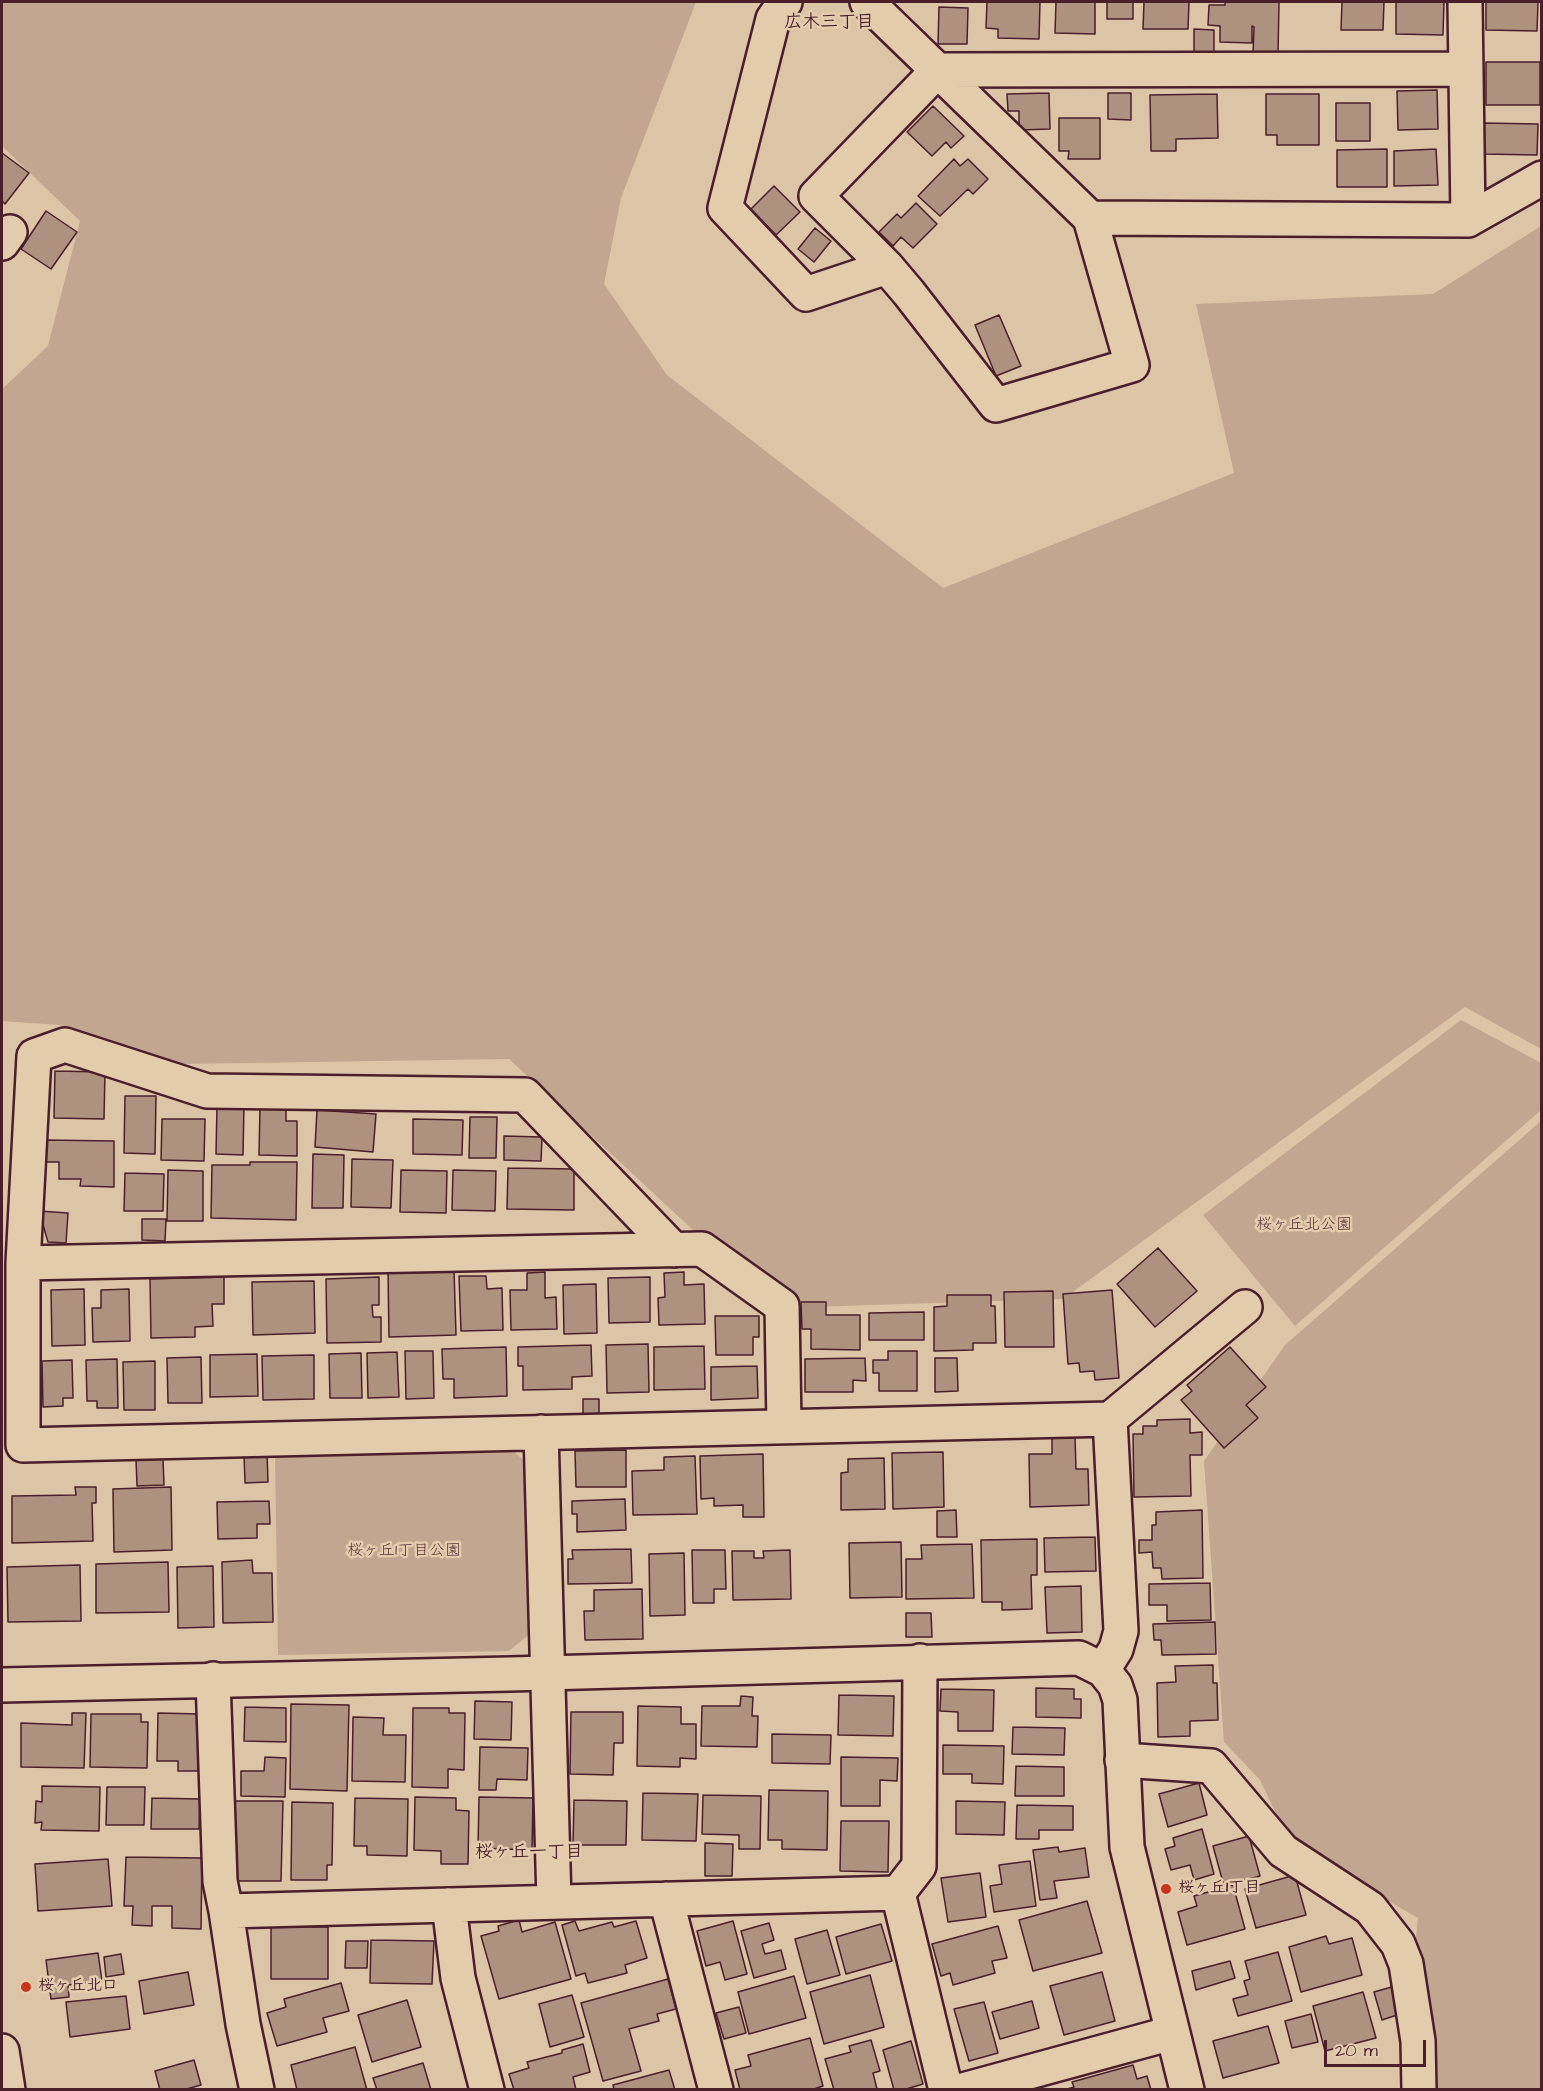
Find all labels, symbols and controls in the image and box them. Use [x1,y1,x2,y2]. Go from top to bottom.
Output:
district label: 広木三丁目 [784,12,874,34]
park label: 桜ヶ丘北公園 [1256,1216,1352,1236]
park label: 桜ヶ丘1丁目公園 [347,1542,461,1562]
district label: 桜ヶ丘一丁目 [475,1842,583,1864]
place label: 桜ヶ丘1丁目 [1178,1879,1260,1899]
marker: 桜ヶ丘1丁目 [1159,1882,1173,1896]
place label: 桜ヶ丘北口 [38,1977,118,1997]
marker: 桜ヶ丘北口 [19,1980,33,1994]
scale bar [1327,2028,1429,2066]
text: 20 m [1335,2038,1378,2063]

